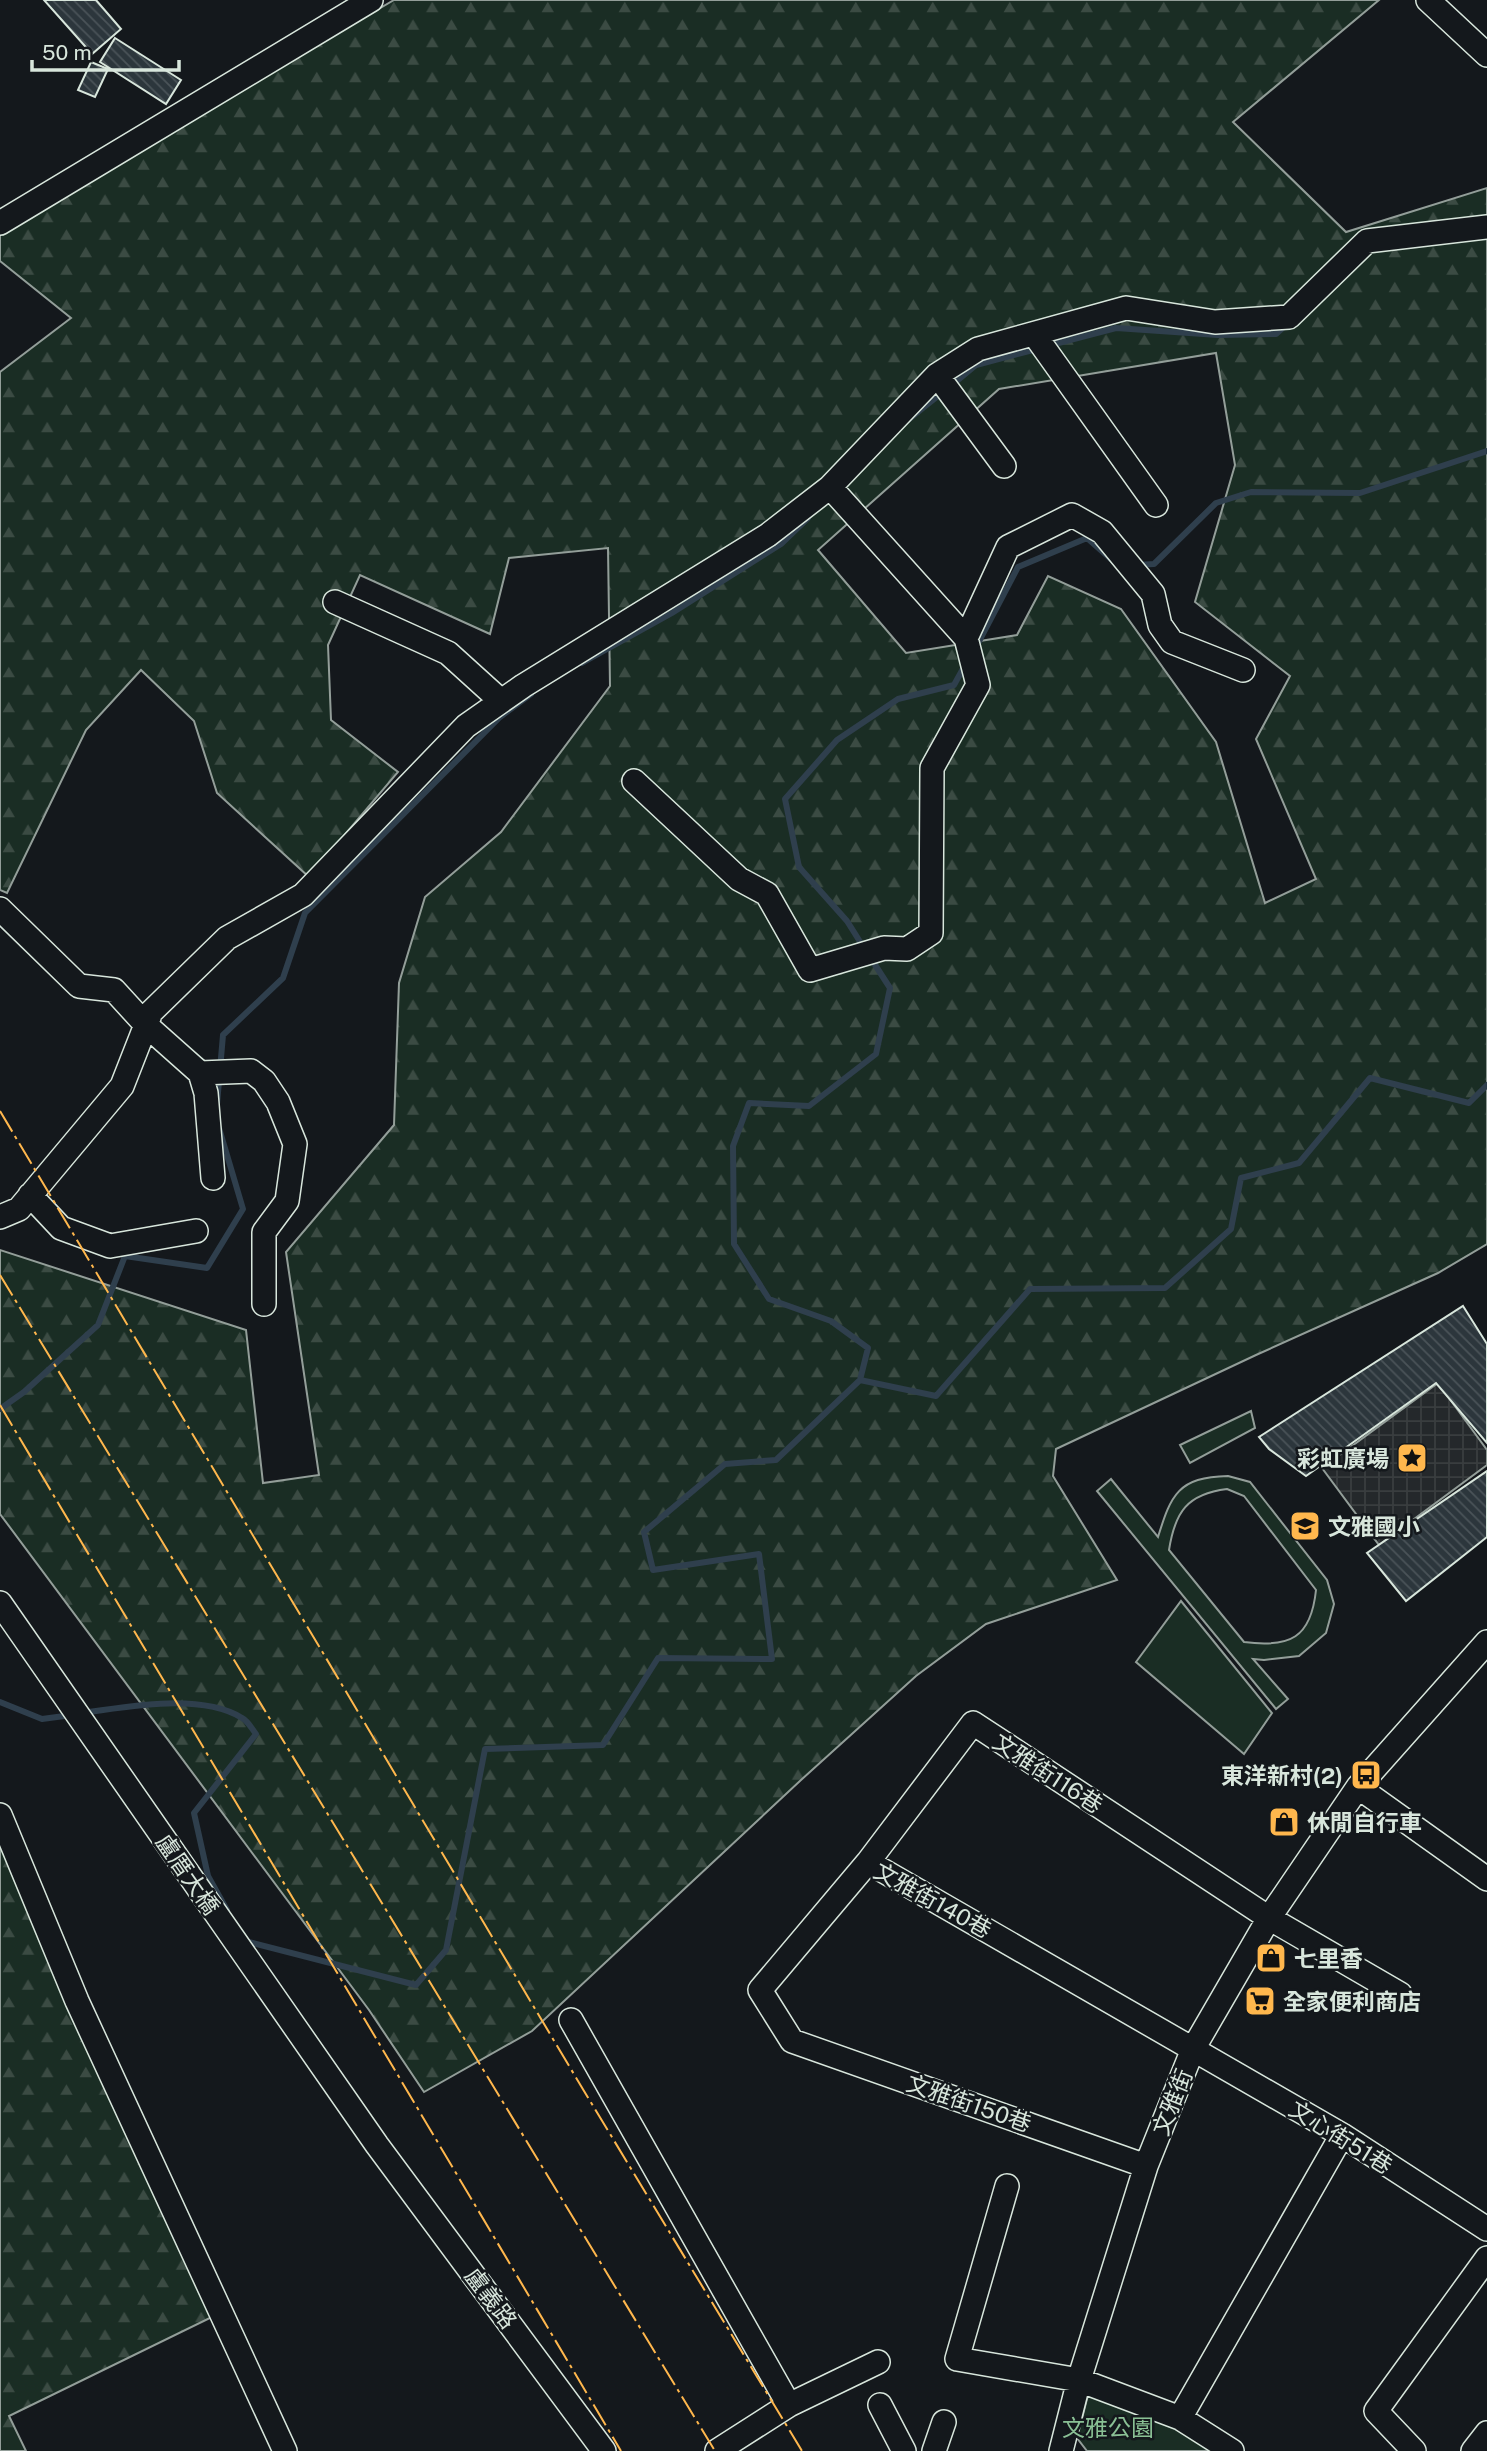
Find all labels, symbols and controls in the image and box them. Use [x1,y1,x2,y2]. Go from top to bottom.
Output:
scale bar [32,28,178,72]
text: 50 m [42,40,92,65]
place icon: 彩虹廣場 [1395,1441,1429,1475]
place label: 彩虹廣場 [1297,1445,1389,1472]
school or university icon: 文雅國小 [1288,1509,1322,1543]
place label: 文雅國小 [1328,1513,1420,1540]
street label: 文雅街116巷 [988,1728,1108,1818]
bus stop icon: 東洋新村(2) [1349,1758,1383,1792]
place label: 東洋新村(2) [1221,1762,1343,1789]
shop icon: 休閒自行車 [1267,1805,1301,1839]
place label: 休閒自行車 [1307,1809,1422,1836]
street label: 盧厝大橋 [151,1829,225,1919]
street label: 文雅街140巷 [870,1857,996,1943]
shop icon: 七里香 [1254,1941,1288,1975]
place label: 七里香 [1294,1945,1363,1972]
supermarket icon: 全家便利商店 [1243,1984,1277,2018]
place label: 全家便利商店 [1283,1988,1421,2015]
street label: 文雅街 [1147,2065,1197,2139]
street label: 文雅街150巷 [903,2069,1035,2137]
street label: 文心街51巷 [1285,2095,1397,2179]
street label: 盧義路 [459,2262,523,2334]
park label: 文雅公園 [1062,2414,1154,2441]

